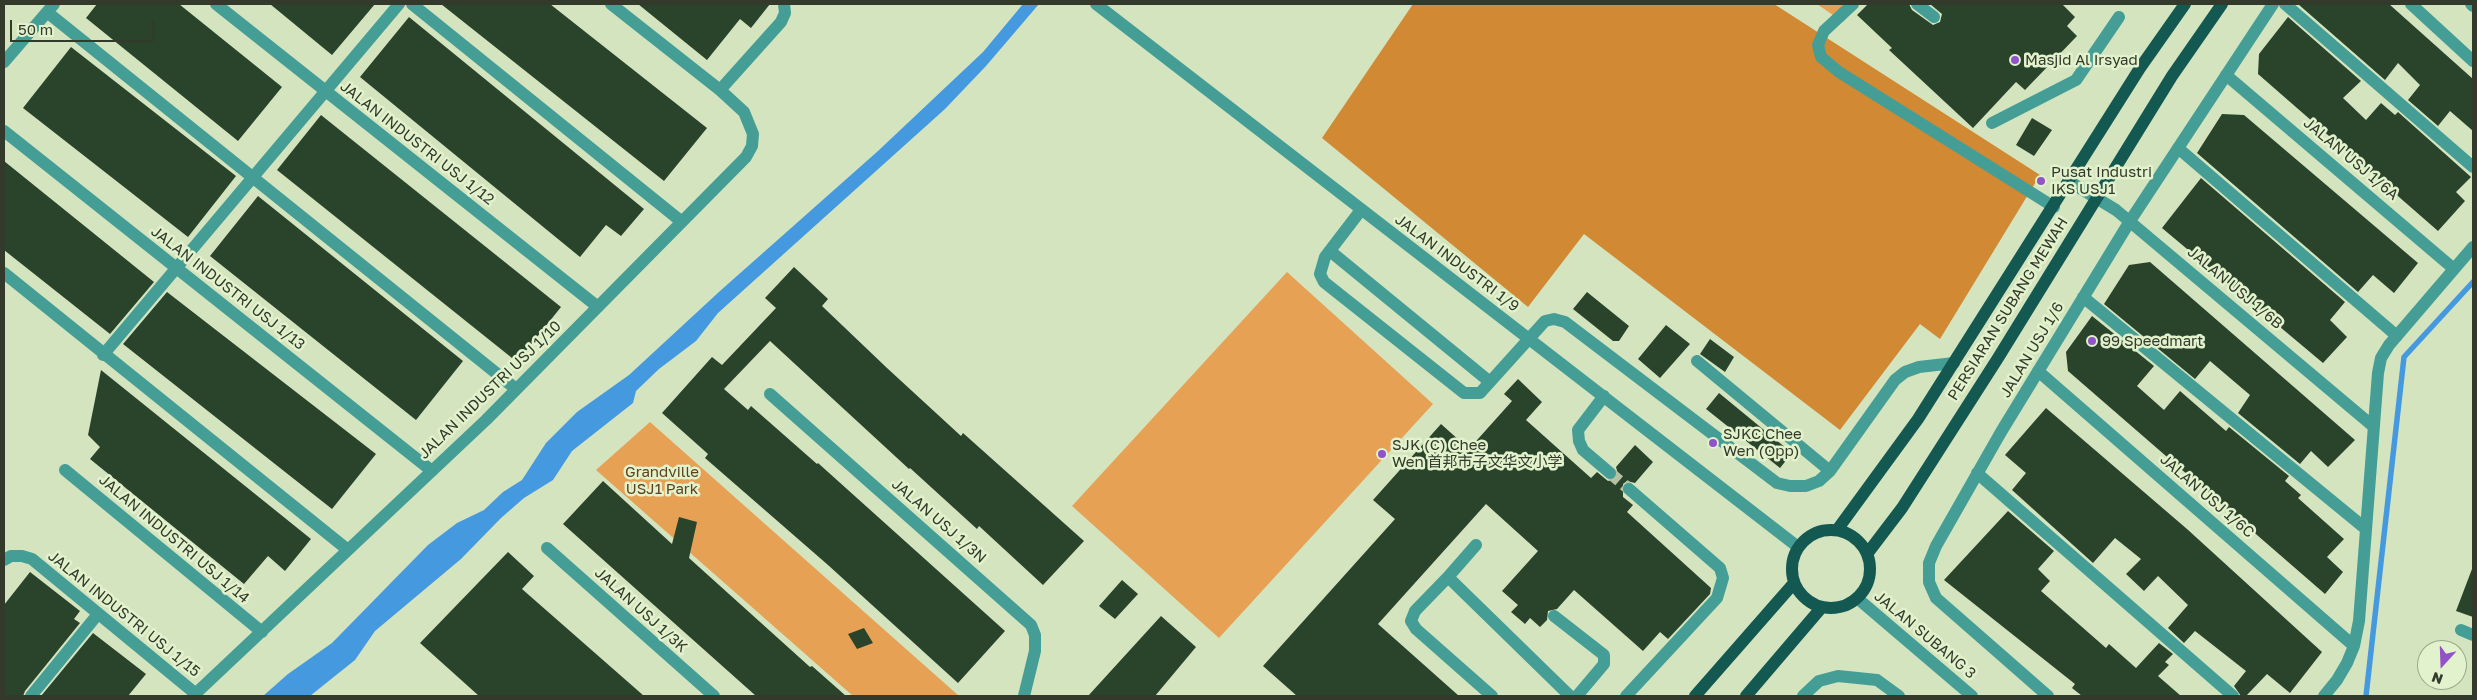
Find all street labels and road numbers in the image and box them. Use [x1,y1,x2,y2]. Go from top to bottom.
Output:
street label: JALAN INDUSTRI USJ 1/12 [337,77,497,209]
street label: JALAN USJ 1/6A [2300,114,2402,204]
street label: JALAN INDUSTRI 1/9 [1391,210,1523,316]
street label: PERSIARAN SUBANG MEWAH [1944,214,2072,404]
street label: JALAN INDUSTRI USJ 1/13 [148,222,308,354]
street label: JALAN USJ 1/6B [2184,243,2286,333]
street label: JALAN USJ 1/6 [1996,299,2068,401]
street label: JALAN INDUSTRI USJ 1/10 [415,317,565,463]
street label: JALAN USJ 1/6C [2156,450,2258,542]
street label: JALAN INDUSTRI USJ 1/14 [95,471,253,607]
street label: JALAN USJ 1/3N [888,475,990,567]
street label: JALAN INDUSTRI USJ 1/15 [44,547,204,681]
street label: JALAN USJ 1/3K [591,564,691,656]
street label: JALAN SUBANG 3 [1871,587,1979,683]

